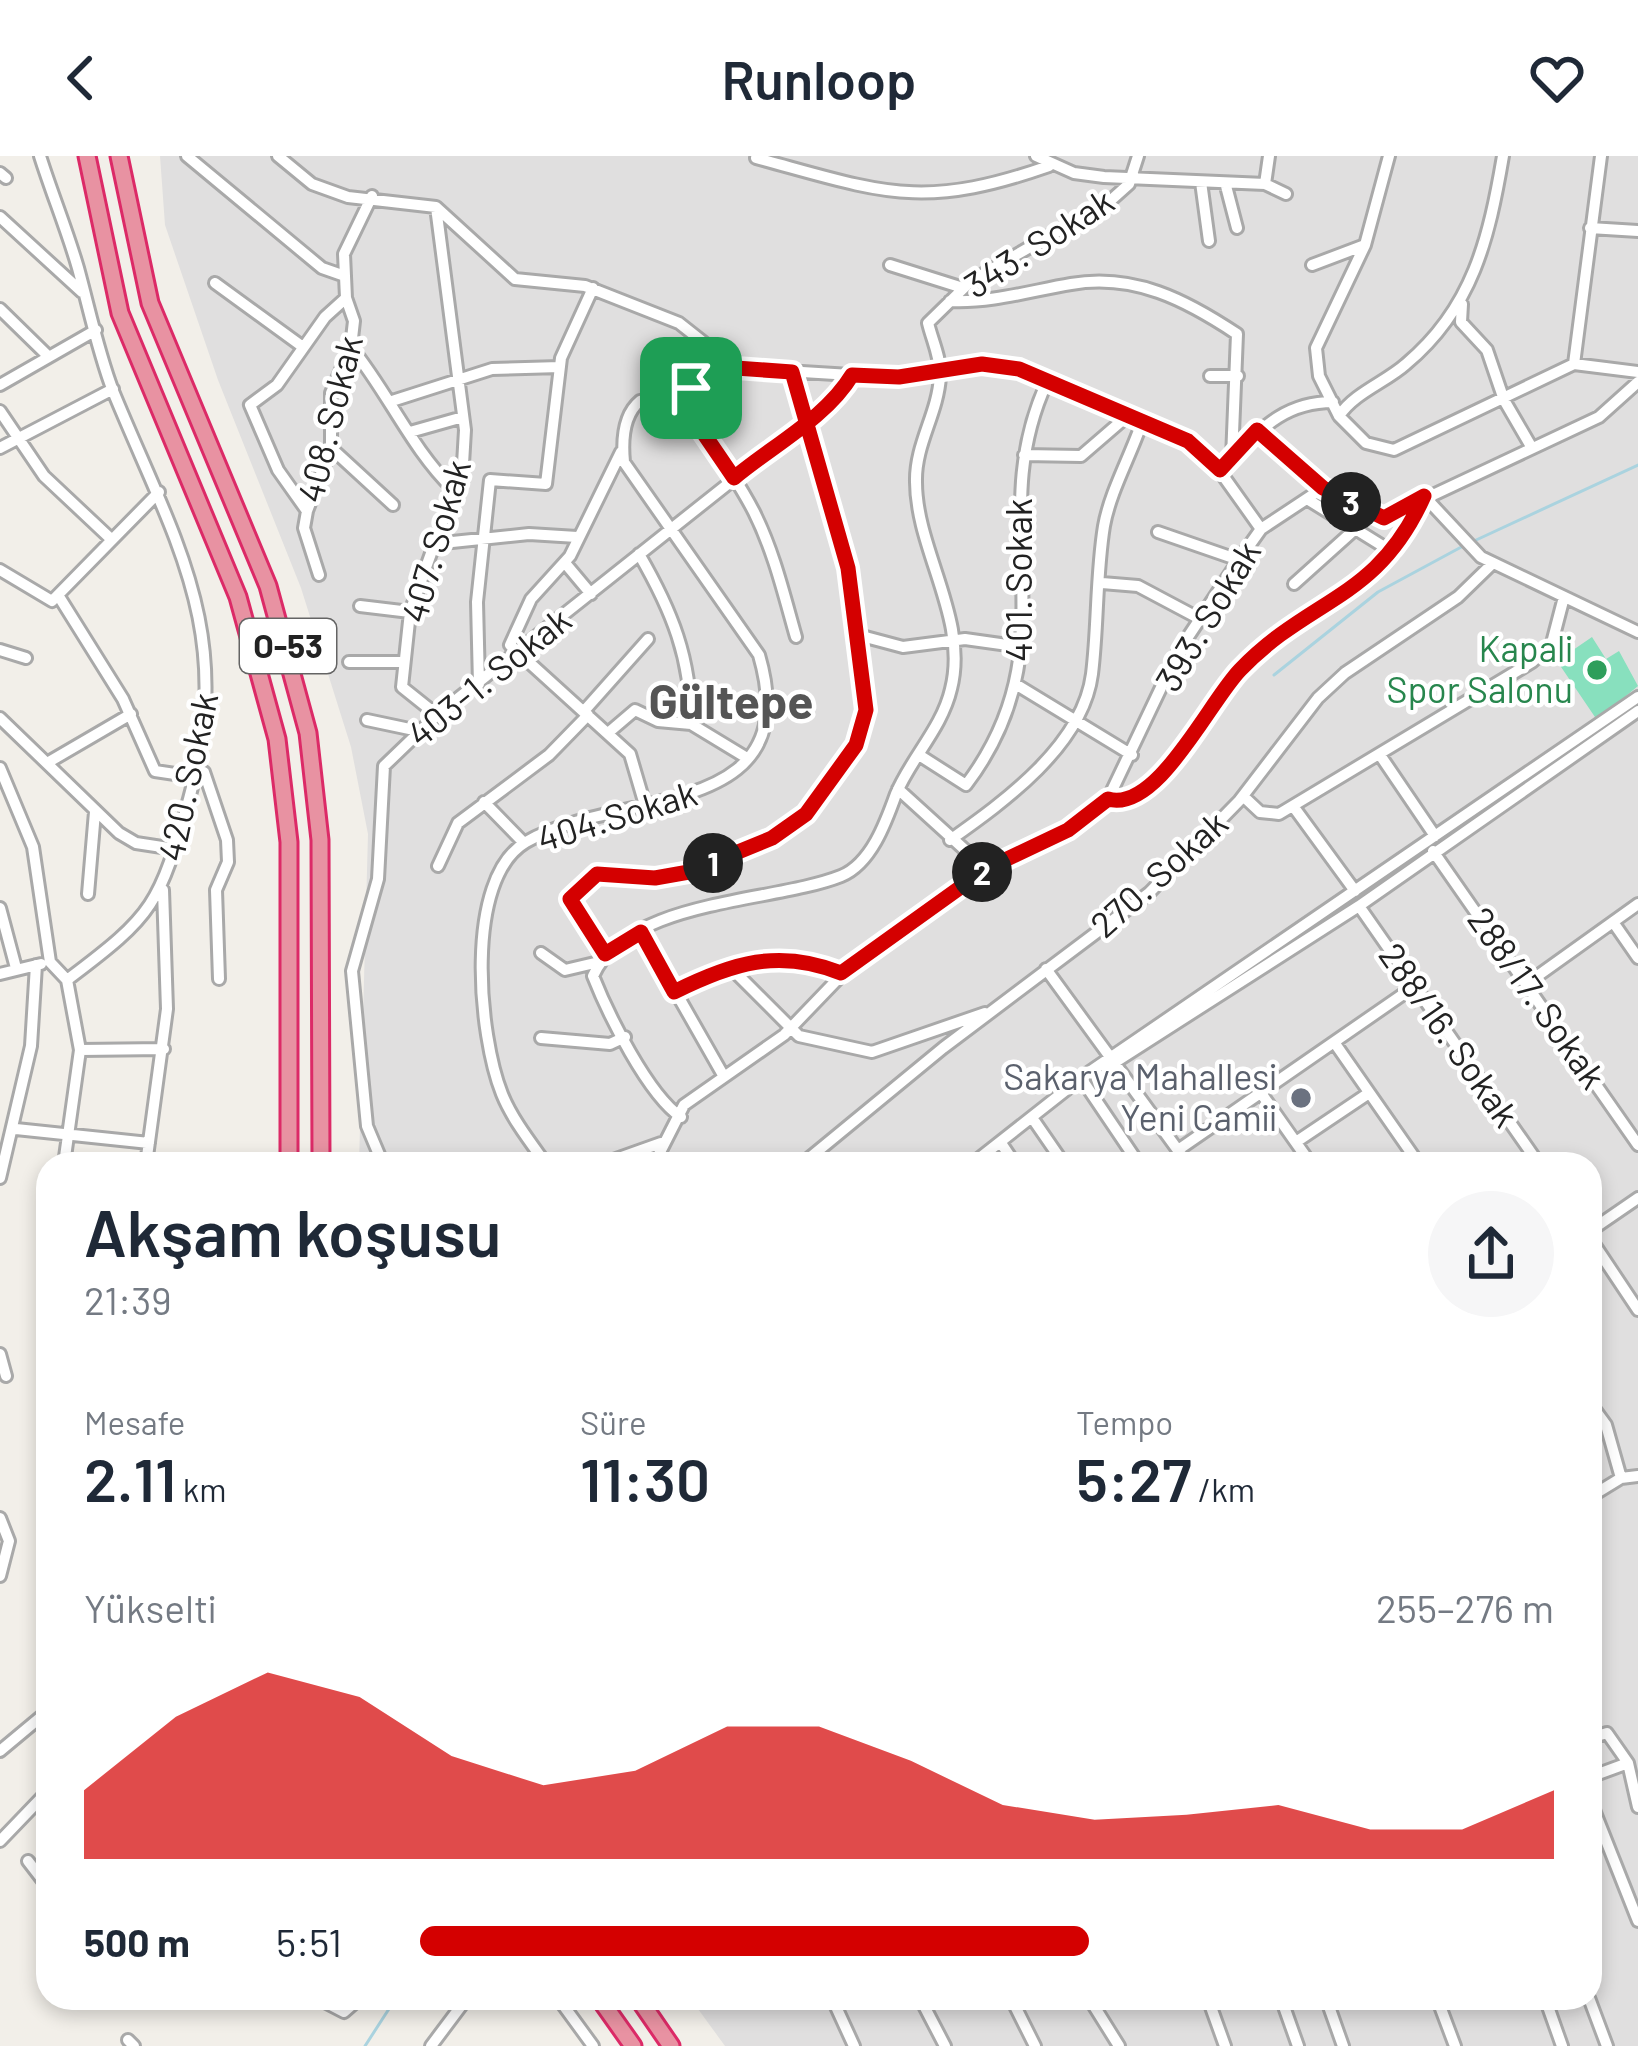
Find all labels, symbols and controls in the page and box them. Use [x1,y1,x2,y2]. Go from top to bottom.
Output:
icon: back [48,45,114,111]
icon: heart [1524,45,1590,111]
text: Runloop [721,46,917,111]
street label: 343. Sokak [956,178,1121,306]
street label: 408. Sokak [287,331,370,507]
pin [640,337,742,439]
icon: arrive [658,355,724,421]
street label: 407. Sokak [391,454,478,627]
pin: 3 [1321,472,1381,532]
text: 3 [1342,482,1360,522]
street label: 401. Sokak [996,498,1039,662]
street label: 393. Sokak [1145,532,1268,698]
street label: 403-1. Sokak [398,597,578,755]
road number: O-53 [240,619,336,673]
place label: Kapali Spor Salonu [1386,626,1573,710]
marker: Kapali Spor Salonu [1584,657,1610,683]
district label: Gültepe [649,671,813,729]
street label: 420. Sokak [148,688,225,865]
street label: 404.Sokak [531,770,702,859]
street label: 270. Sokak [1081,800,1235,945]
pin: 1 [683,833,743,893]
pin: 2 [952,842,1012,902]
text: 1 [707,843,719,883]
text: 2 [973,852,991,892]
street label: 288/17. Sokak [1460,898,1616,1096]
street label: 288/16. Sokak [1371,934,1529,1134]
place label: Sakarya Mahallesi Yeni Camii [1003,1054,1277,1138]
marker: Sakarya Mahallesi Yeni Camii [1288,1085,1314,1111]
text: Akşam koşusu [84,1191,501,1270]
button: share [1428,1191,1554,1317]
text: 21:39 [84,1276,172,1323]
text: Mesafe [84,1402,185,1442]
text: Süre [580,1402,647,1442]
text: Tempo [1076,1402,1173,1442]
text: 2.11 [84,1442,176,1514]
text: 11:30 [580,1442,710,1514]
text: 5:27 [1076,1442,1191,1514]
text: km [176,1469,227,1509]
text: /km [1191,1469,1255,1509]
text: Yükselti [84,1584,216,1631]
text: 255–276 m [1376,1584,1554,1631]
text: 500 m [84,1918,190,1965]
text: 5:51 [276,1918,342,1965]

